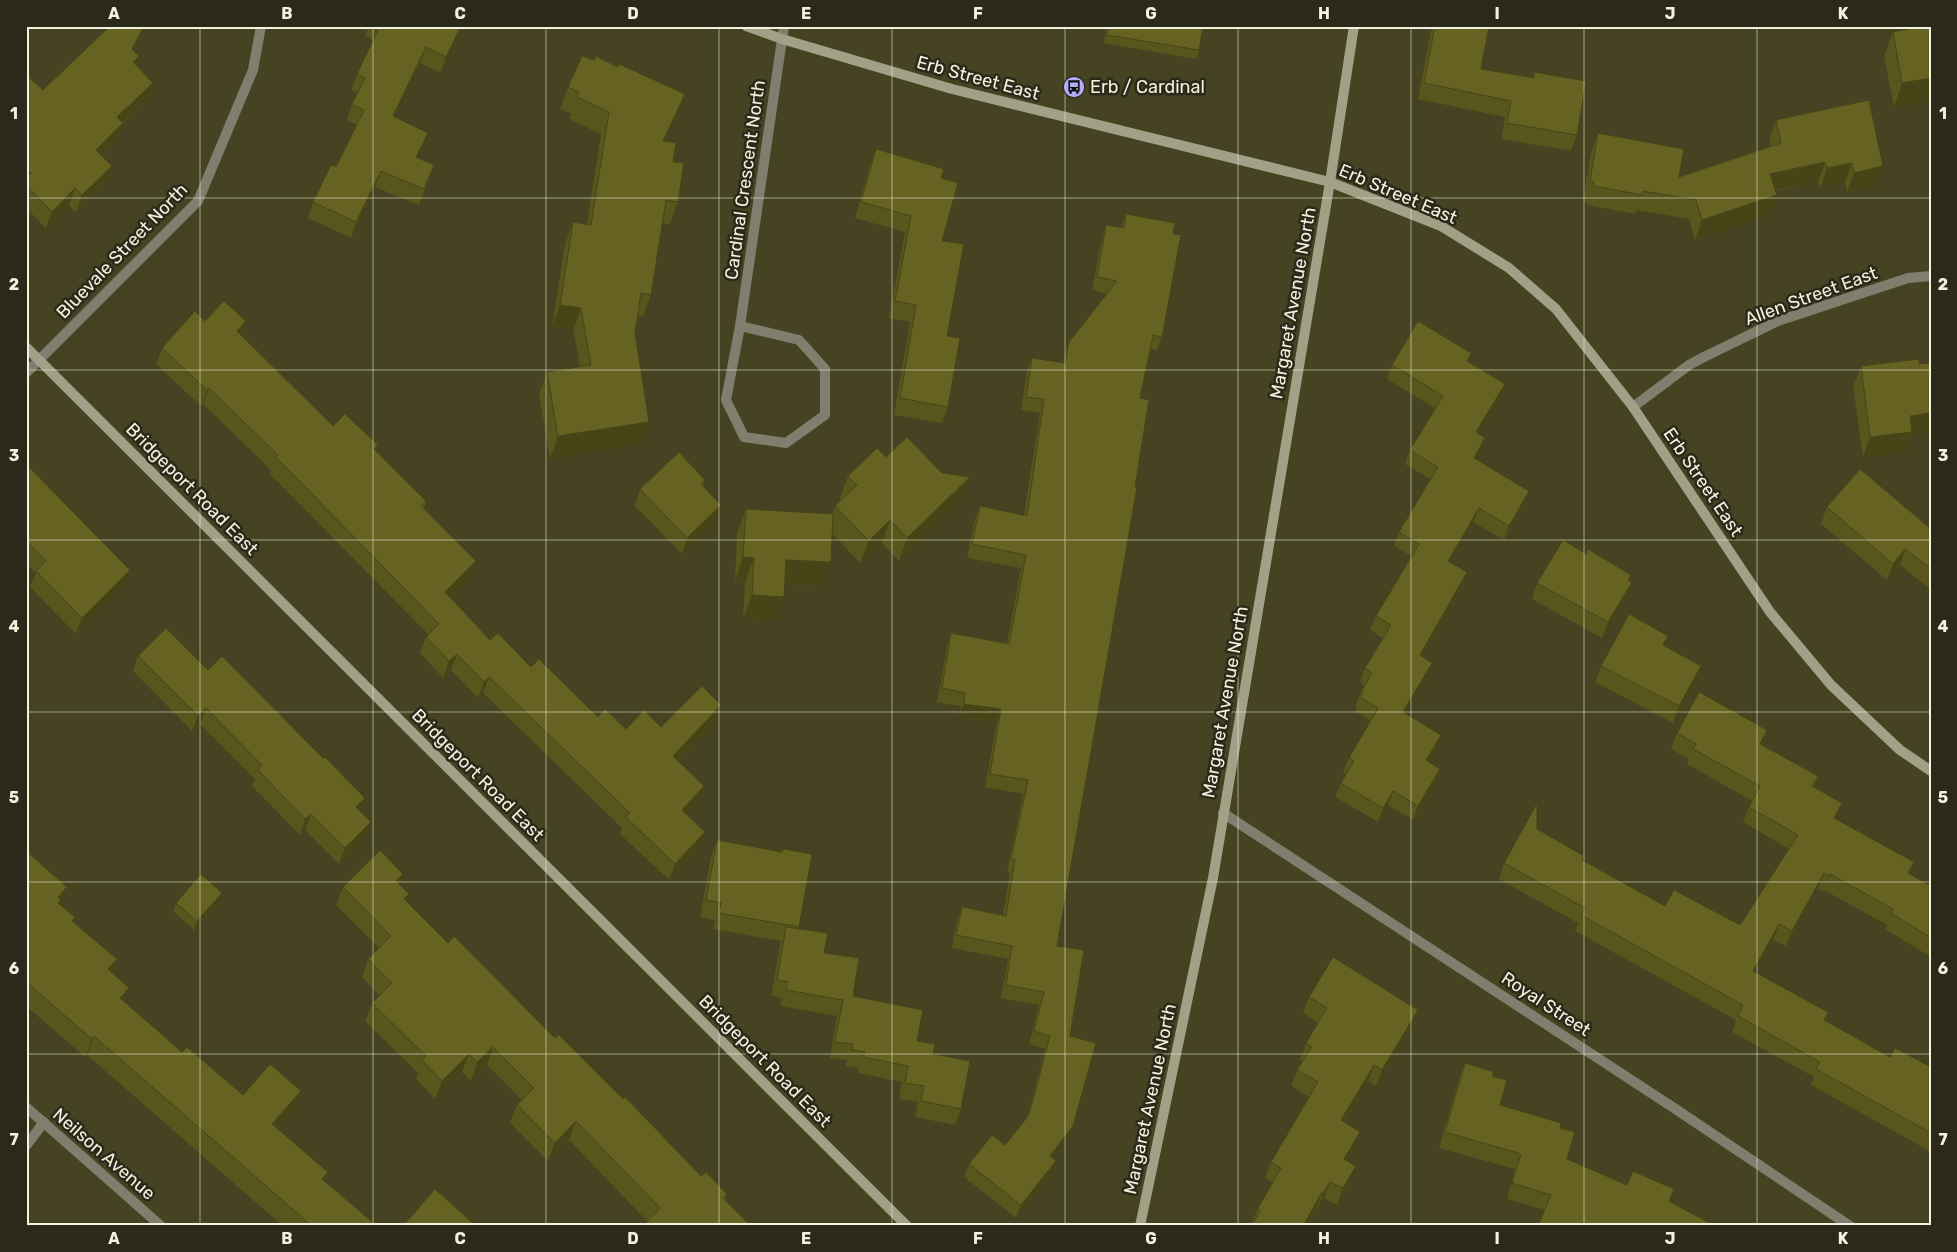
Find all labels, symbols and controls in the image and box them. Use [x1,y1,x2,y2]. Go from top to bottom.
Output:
text: A [108,4,120,23]
text: B [281,4,293,23]
text: C [454,4,466,23]
text: D [627,4,639,23]
text: E [801,4,811,23]
text: F [973,4,983,23]
text: G [1145,4,1157,23]
text: H [1318,4,1330,23]
text: I [1494,4,1500,23]
text: J [1665,4,1675,23]
text: K [1838,4,1849,23]
street label: Erb Street East [914,51,1042,105]
bus stop icon: Erb / Cardinal [1062,75,1086,99]
place label: Erb / Cardinal [1090,76,1205,98]
street label: Cardinal Crescent North [720,79,770,281]
text: 1 [10,104,18,123]
text: 1 [1939,104,1947,123]
street label: Erb Street East [1336,159,1460,229]
street label: Bluevale Street North [52,179,192,323]
street label: Margaret Avenue North [1265,205,1321,401]
street label: Allen Street East [1742,262,1880,330]
text: 2 [9,275,19,294]
text: 2 [1938,275,1948,294]
street label: Bridgeport Road East [121,418,263,560]
street label: Erb Street East [1659,423,1747,541]
text: 3 [9,446,19,465]
text: 3 [1938,446,1948,465]
street label: Margaret Avenue North [1197,604,1253,800]
text: 4 [9,617,20,636]
text: 4 [1938,617,1949,636]
street label: Bridgeport Road East [407,704,549,846]
text: 5 [9,788,19,807]
text: 5 [1938,788,1948,807]
text: 6 [9,959,19,978]
text: 6 [1938,959,1948,978]
street label: Royal Street [1497,967,1595,1041]
street label: Bridgeport Road East [694,990,836,1132]
street label: Margaret Avenue North [1119,1002,1181,1196]
street label: Neilson Avenue [48,1103,160,1205]
text: 7 [9,1130,19,1149]
text: 7 [1938,1130,1948,1149]
text: A [108,1229,120,1248]
text: B [281,1229,293,1248]
text: C [454,1229,466,1248]
text: D [627,1229,639,1248]
text: E [801,1229,811,1248]
text: F [973,1229,983,1248]
text: G [1145,1229,1157,1248]
text: H [1318,1229,1330,1248]
text: I [1494,1229,1500,1248]
text: J [1665,1229,1675,1248]
text: K [1838,1229,1849,1248]

